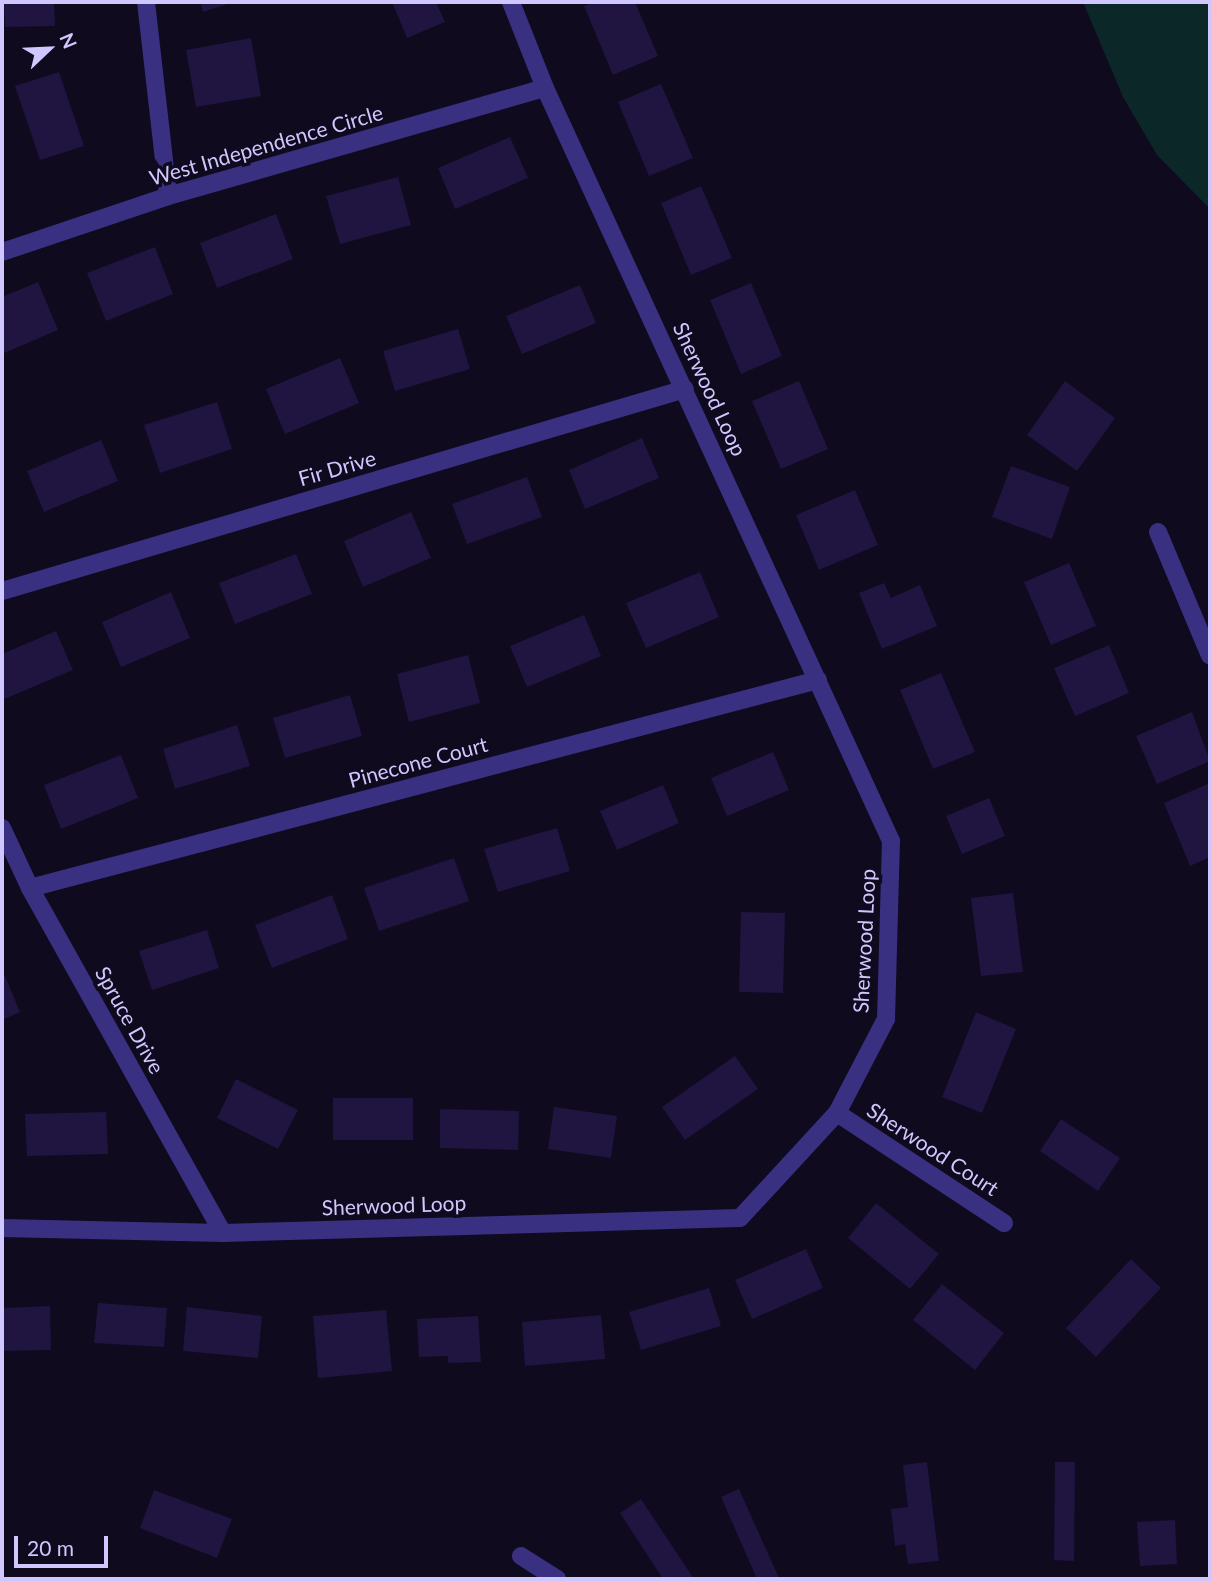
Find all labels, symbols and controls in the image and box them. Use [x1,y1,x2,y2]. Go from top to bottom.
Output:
north arrow [14,14,84,84]
text: N [55,29,82,52]
street label: West Independence Circle [146,100,386,190]
street label: Sherwood Loop [668,318,752,460]
street label: Fir Drive [295,445,379,491]
street label: Pinecone Court [346,731,490,793]
street label: Sherwood Loop [848,868,880,1014]
street label: Spruce Drive [90,962,170,1078]
street label: Sherwood Court [863,1097,1003,1201]
street label: Sherwood Loop [321,1190,467,1220]
scale bar [18,1522,112,1566]
text: 20 m [27,1535,74,1560]

